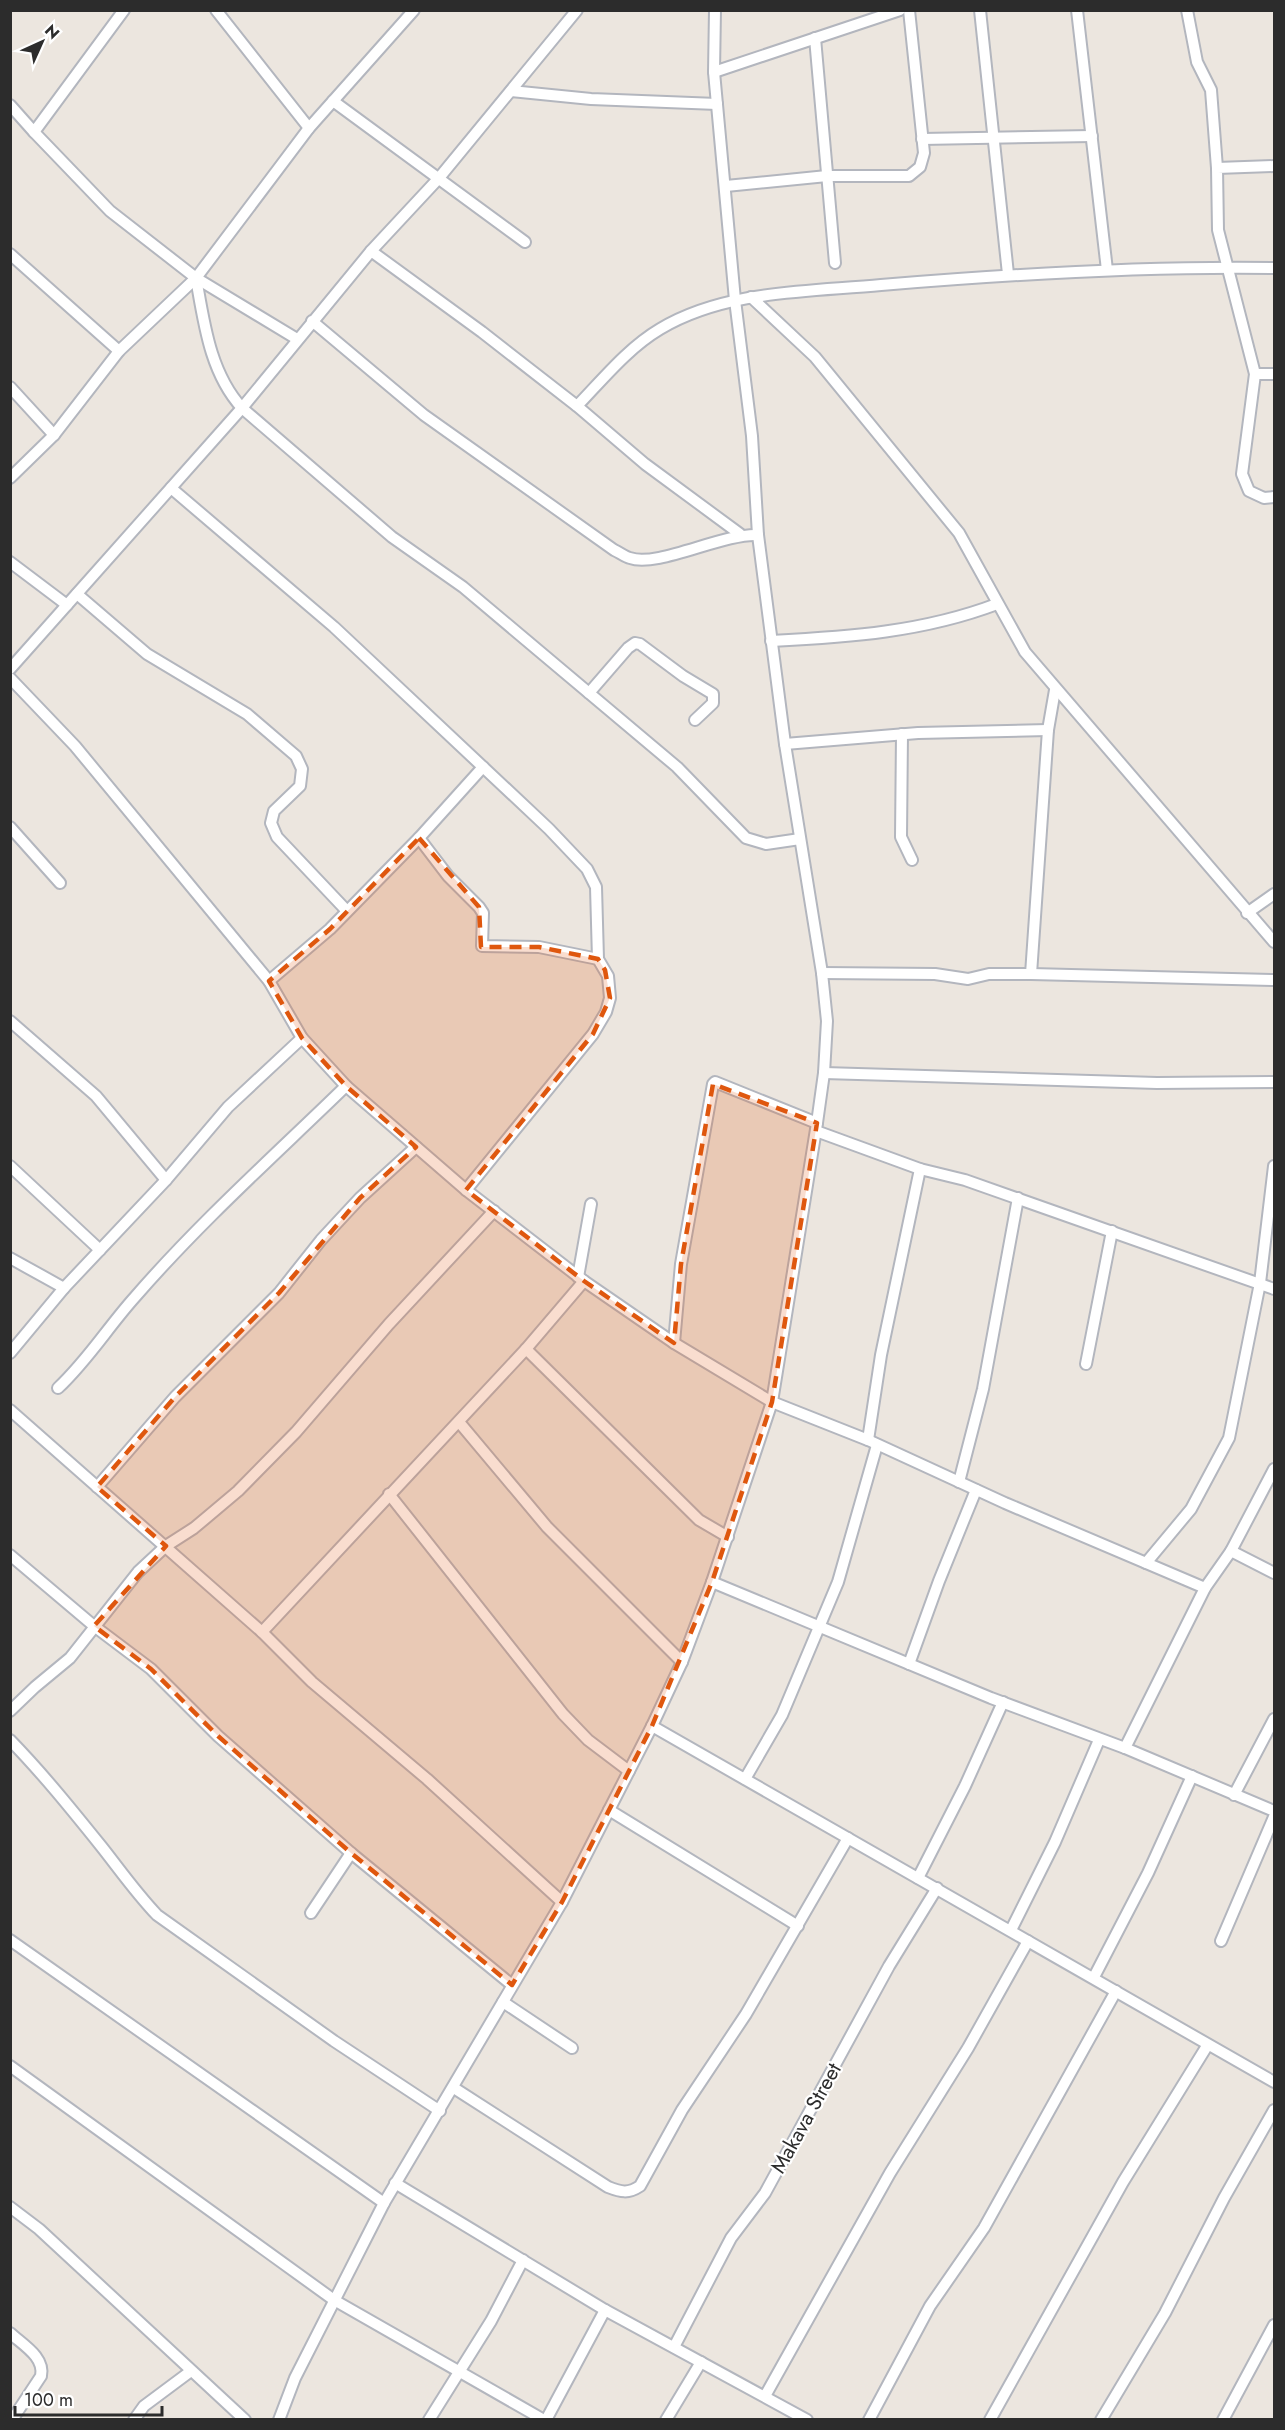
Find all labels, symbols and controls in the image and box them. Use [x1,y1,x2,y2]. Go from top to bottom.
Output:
north arrow [12,12,72,72]
text: N [40,19,65,44]
street label: Makava Street [763,2057,849,2179]
scale bar [15,2379,162,2417]
text: 100 m [24,2387,73,2413]

